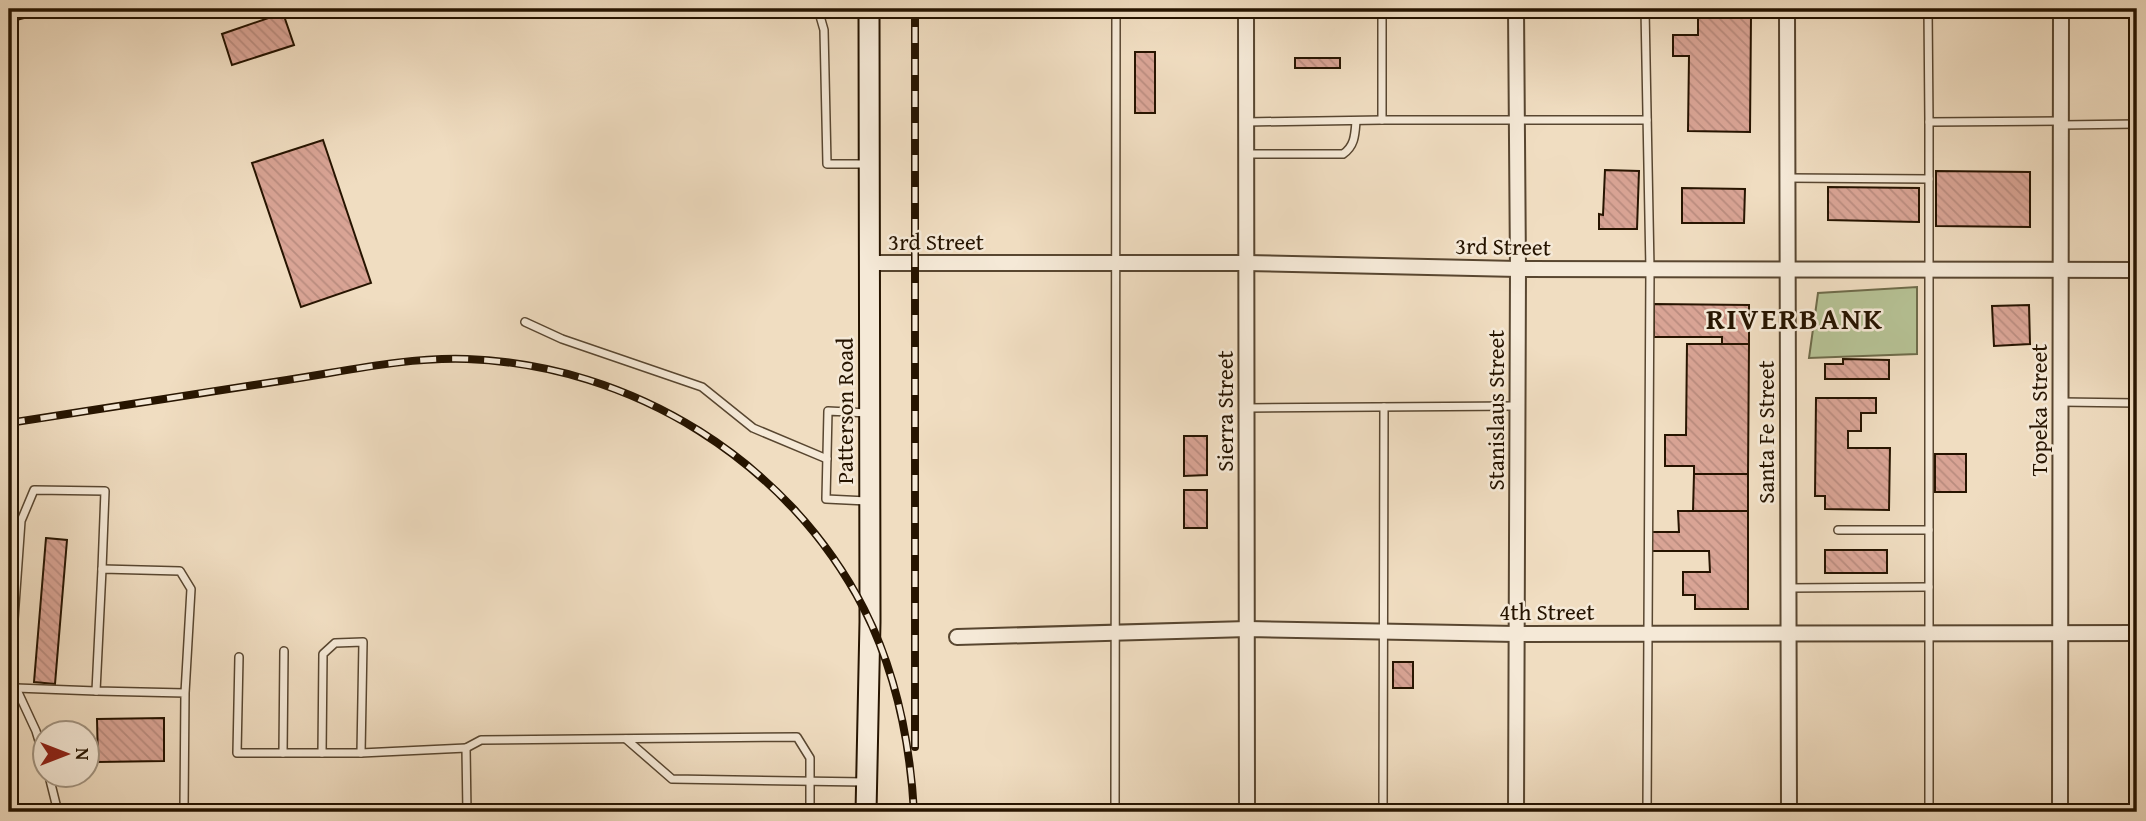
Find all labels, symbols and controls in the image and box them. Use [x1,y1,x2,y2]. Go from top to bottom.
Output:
street label: 3rd Street [888,225,984,258]
street label: 3rd Street [1455,229,1551,263]
district label: RIVERBANK [1706,296,1884,340]
street label: Stanislaus Street [1479,330,1512,490]
street label: Patterson Road [828,337,861,484]
street label: Topeka Street [2022,344,2055,476]
street label: Sierra Street [1208,350,1241,472]
street label: Santa Fe Street [1749,360,1782,504]
street label: 4th Street [1499,595,1595,628]
north arrow [32,720,102,790]
text: N [69,748,97,761]

